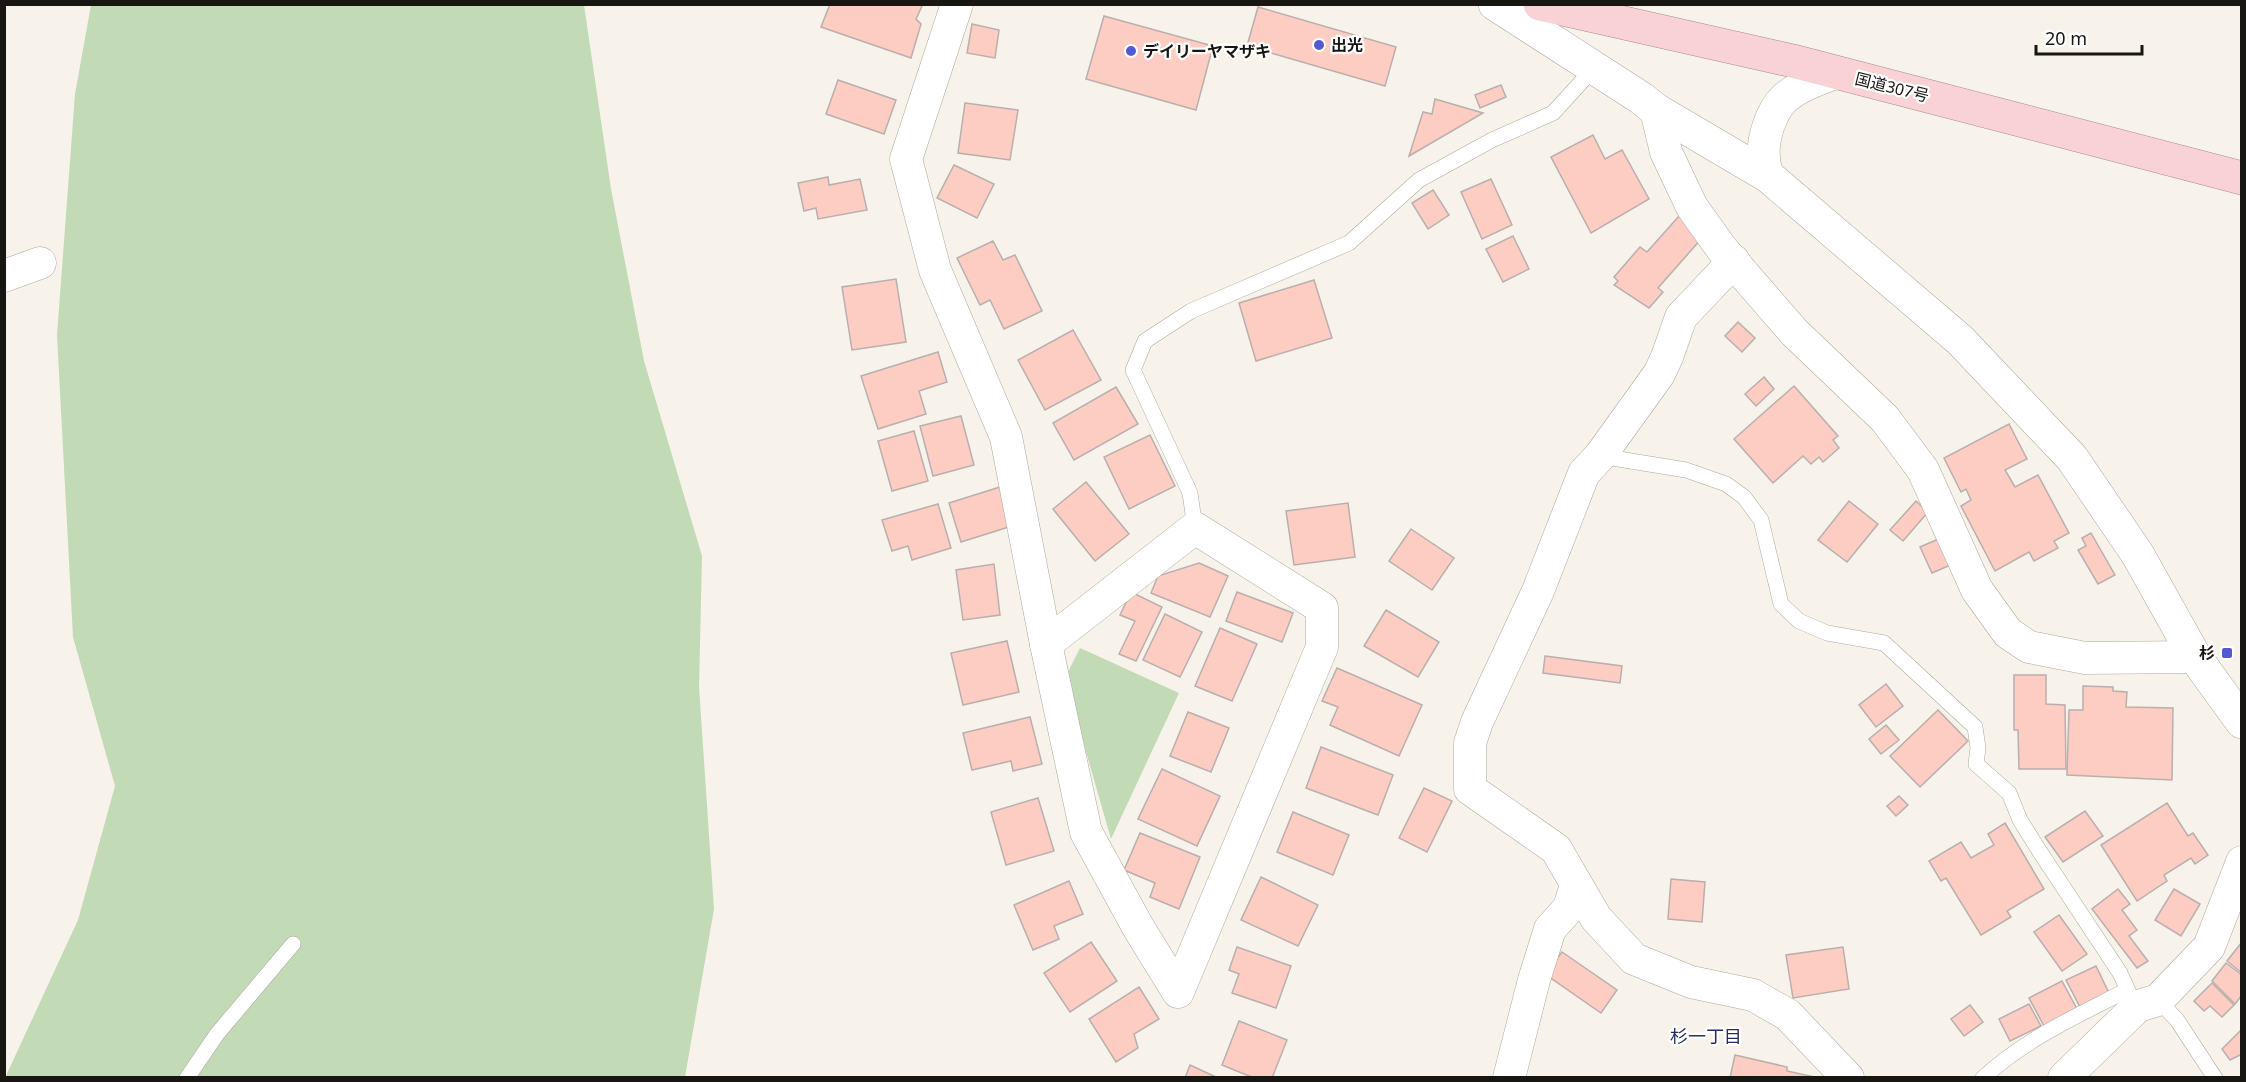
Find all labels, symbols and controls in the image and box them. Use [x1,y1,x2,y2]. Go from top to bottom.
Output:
scale bar [2036,18,2142,56]
text: 20 m [2045,26,2087,50]
place label: 出光 [1331,34,1363,56]
marker: 出光 [1312,38,1326,52]
place label: デイリーヤマザキ [1143,40,1271,62]
marker: デイリーヤマザキ [1124,44,1138,58]
street label: 国道307号 [1853,67,1931,107]
place label: 杉 [2199,642,2215,664]
marker: 杉 [2220,646,2234,660]
district label: 杉一丁目 [1670,1024,1742,1048]

